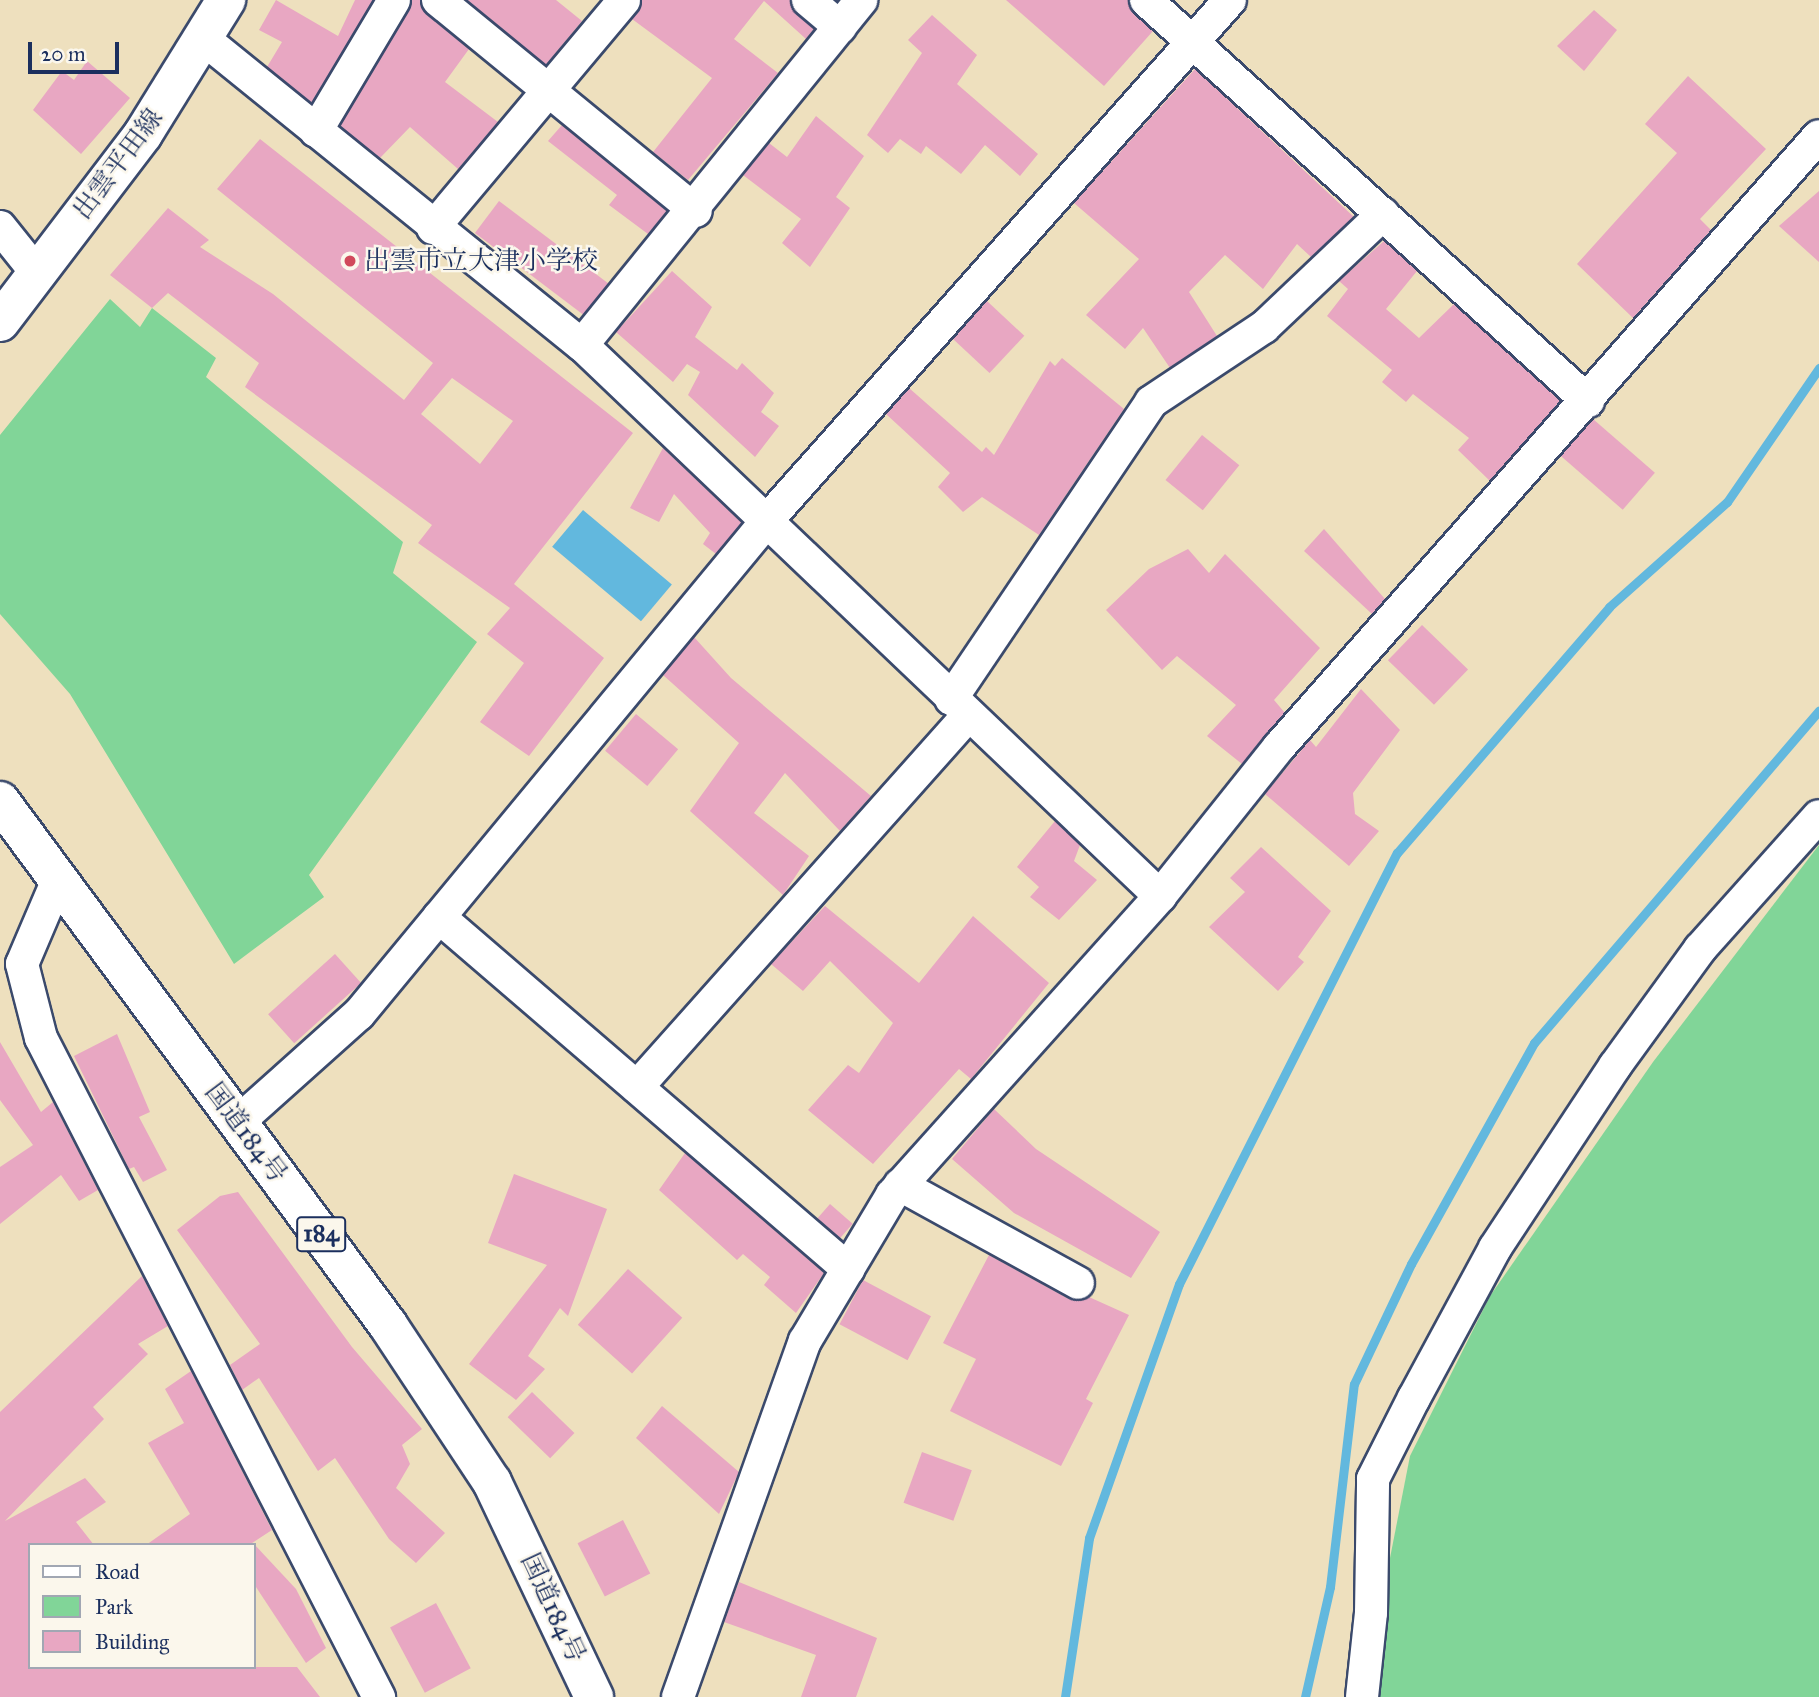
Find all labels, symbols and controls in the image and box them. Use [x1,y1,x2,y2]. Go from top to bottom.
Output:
scale bar [32,28,122,72]
text: 20 m [41,41,86,67]
street label: 出雲平田線 [66,103,170,225]
place label: 出雲市立大津小学校 [364,245,598,277]
marker: 出雲市立大津小学校 [342,253,358,269]
street label: 国道184号 [198,1077,294,1189]
road number: 184 [295,1214,347,1254]
legend [28,1543,256,1669]
street label: 国道184号 [514,1549,592,1667]
text: Road [95,1559,140,1585]
text: Park [95,1594,133,1620]
text: Building [95,1629,169,1655]

